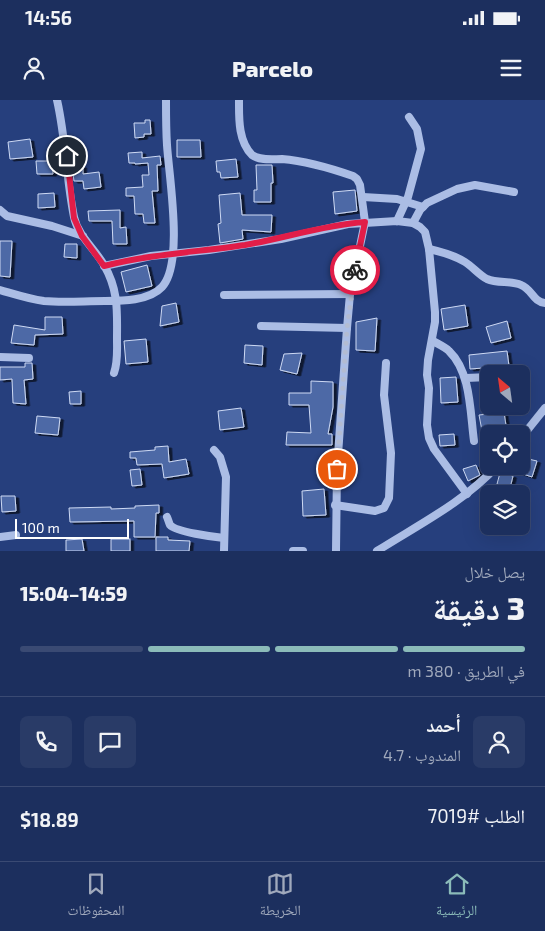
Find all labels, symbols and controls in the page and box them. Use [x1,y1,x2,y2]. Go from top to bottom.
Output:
text: 14:56 [25,6,72,29]
icon: person [20,54,48,82]
icon: menu [497,54,525,82]
text: Parcelo [232,55,313,81]
pin [46,135,88,177]
icon: home [53,142,81,170]
courier [330,245,380,295]
icon: bike [341,256,369,284]
north arrow [480,365,530,415]
map controls [480,365,530,535]
button: locate [480,425,530,475]
pin [316,448,358,490]
icon: bag [323,455,351,483]
button: layers [480,485,530,535]
scale bar [15,516,129,539]
text: 100 m [22,519,60,536]
text: يصل خلال [465,562,525,581]
text: 14:59–15:04 [20,582,127,605]
text: 3 دقيقة [433,588,525,626]
text: في الطريق · 380 m [407,661,525,680]
text: أحمد [426,713,461,736]
button: phone [20,716,72,768]
button: chat [84,716,136,768]
button: person [473,716,525,768]
text: المندوب · 4.7 [383,745,461,764]
text: الطلب #7019 [427,804,525,827]
text: $18.89 [20,808,79,831]
tab: المحفوظات [68,870,125,924]
tab: الخريطة [260,870,301,924]
tab: الرئيسية [436,870,477,924]

